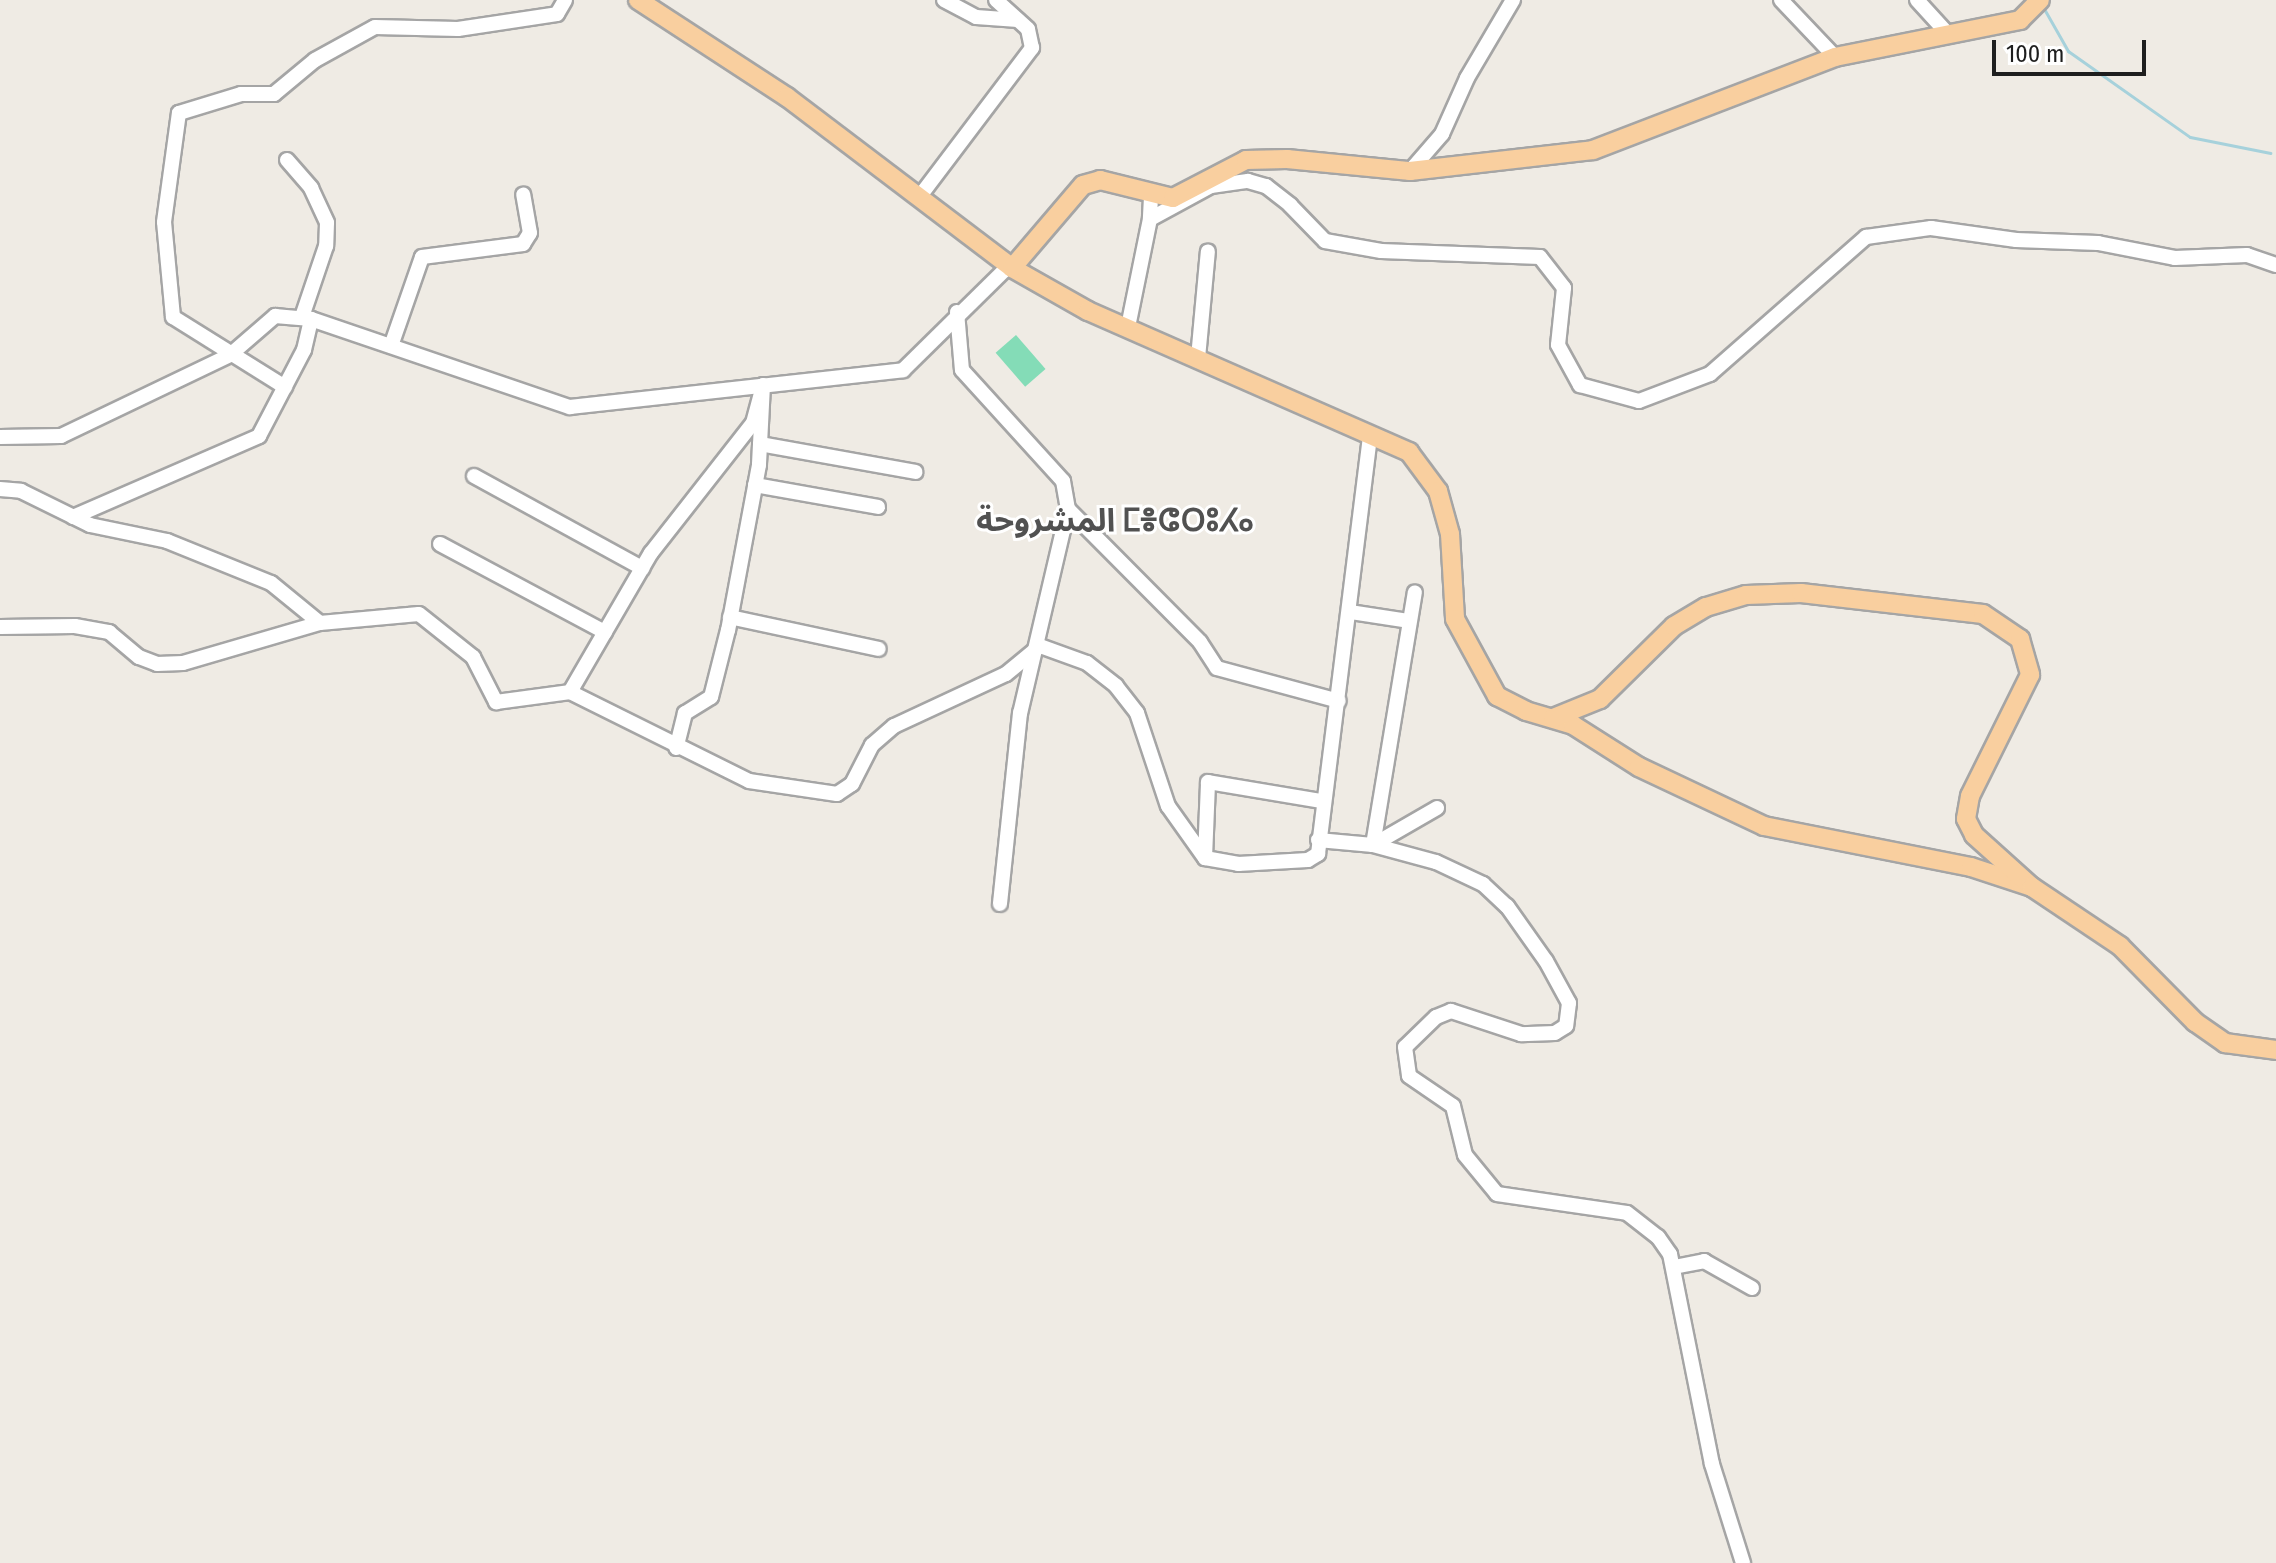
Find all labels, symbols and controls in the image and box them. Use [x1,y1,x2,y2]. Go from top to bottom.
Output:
scale bar [1996,24,2150,74]
text: 100 m [2006,40,2064,68]
district label: المشروحة ⵎⴻⵛⵔⵓⵃⴰ [976,501,1254,539]

